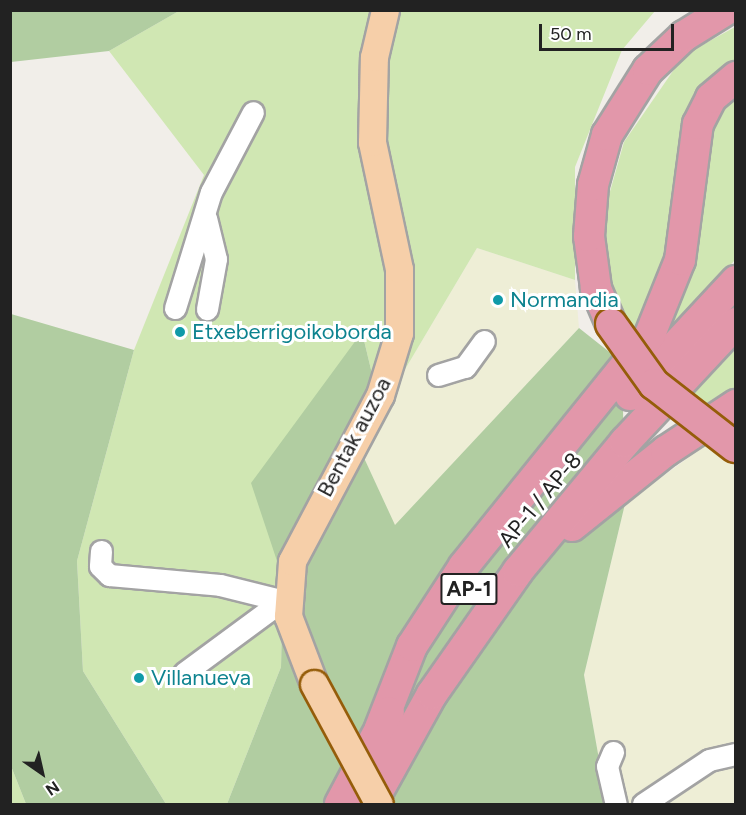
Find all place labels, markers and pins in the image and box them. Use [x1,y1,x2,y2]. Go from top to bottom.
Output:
place label: Normandia [510,287,619,313]
marker: Normandia [491,293,505,307]
place label: Etxeberrigoikoborda [192,319,392,345]
marker: Etxeberrigoikoborda [173,325,187,339]
place label: Villanueva [151,665,251,691]
marker: Villanueva [132,671,146,685]

